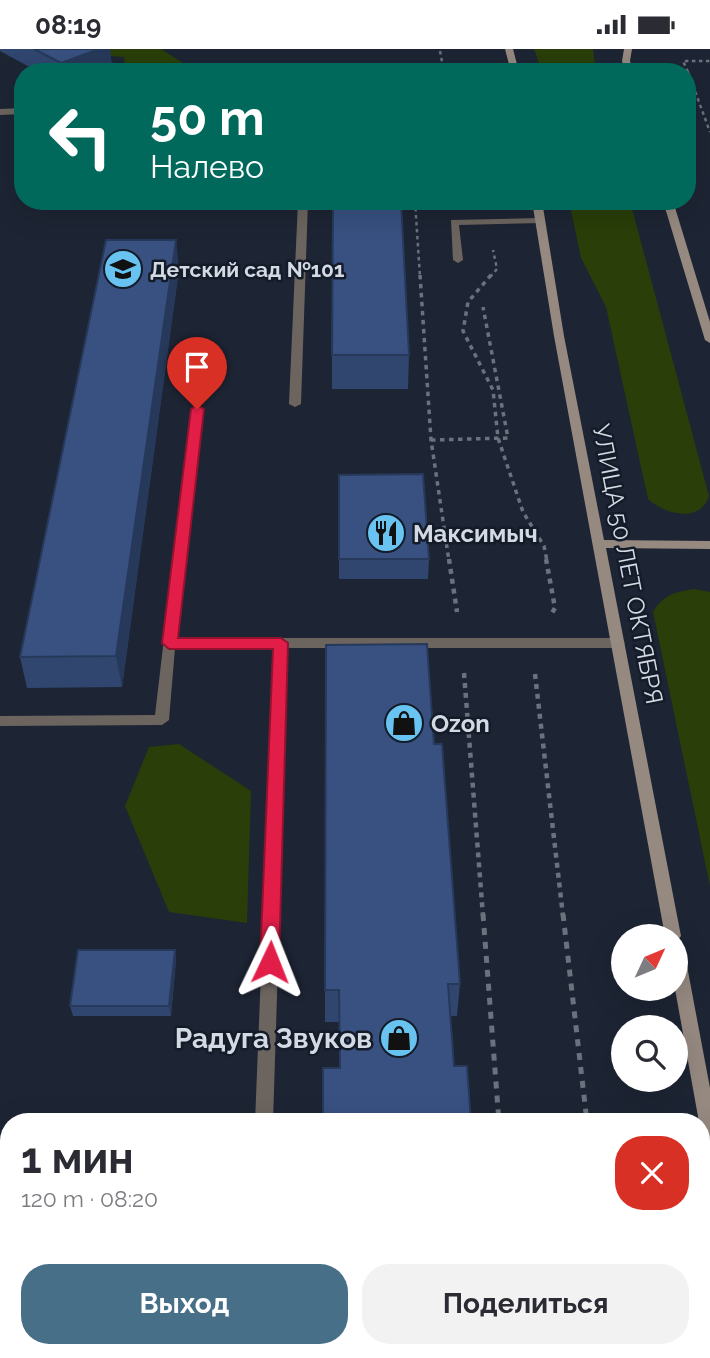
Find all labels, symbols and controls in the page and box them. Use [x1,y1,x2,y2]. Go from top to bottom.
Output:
text: 08:19 [35,10,101,40]
text: 50 m [150,89,265,146]
icon: left [35,91,126,182]
text: Налево [150,148,264,185]
school or university icon: Детский сад №101 [102,248,144,290]
place label: Детский сад №101 [150,257,344,282]
pin [167,337,227,409]
icon: arrive [178,348,216,386]
street label: УЛИЦА 50 ЛЕТ ОКТЯБРЯ [587,422,669,706]
restaurant icon: Максимыч [365,512,407,554]
place label: Максимыч [413,519,538,548]
shop icon: Ozon [383,702,425,744]
place label: Ozon [431,709,490,738]
north arrow [611,924,688,1001]
map controls [611,924,688,1092]
position arrow [233,925,307,999]
button: search [611,1015,688,1092]
shop icon: Радуга Звуков [378,1017,420,1059]
place label: Радуга Звуков [175,1022,372,1055]
text: 1 мин [21,1134,134,1183]
button: close [615,1136,689,1210]
text: 120 m · 08:20 [21,1185,158,1212]
button: Выход [21,1264,348,1344]
button: Поделиться [362,1264,689,1344]

